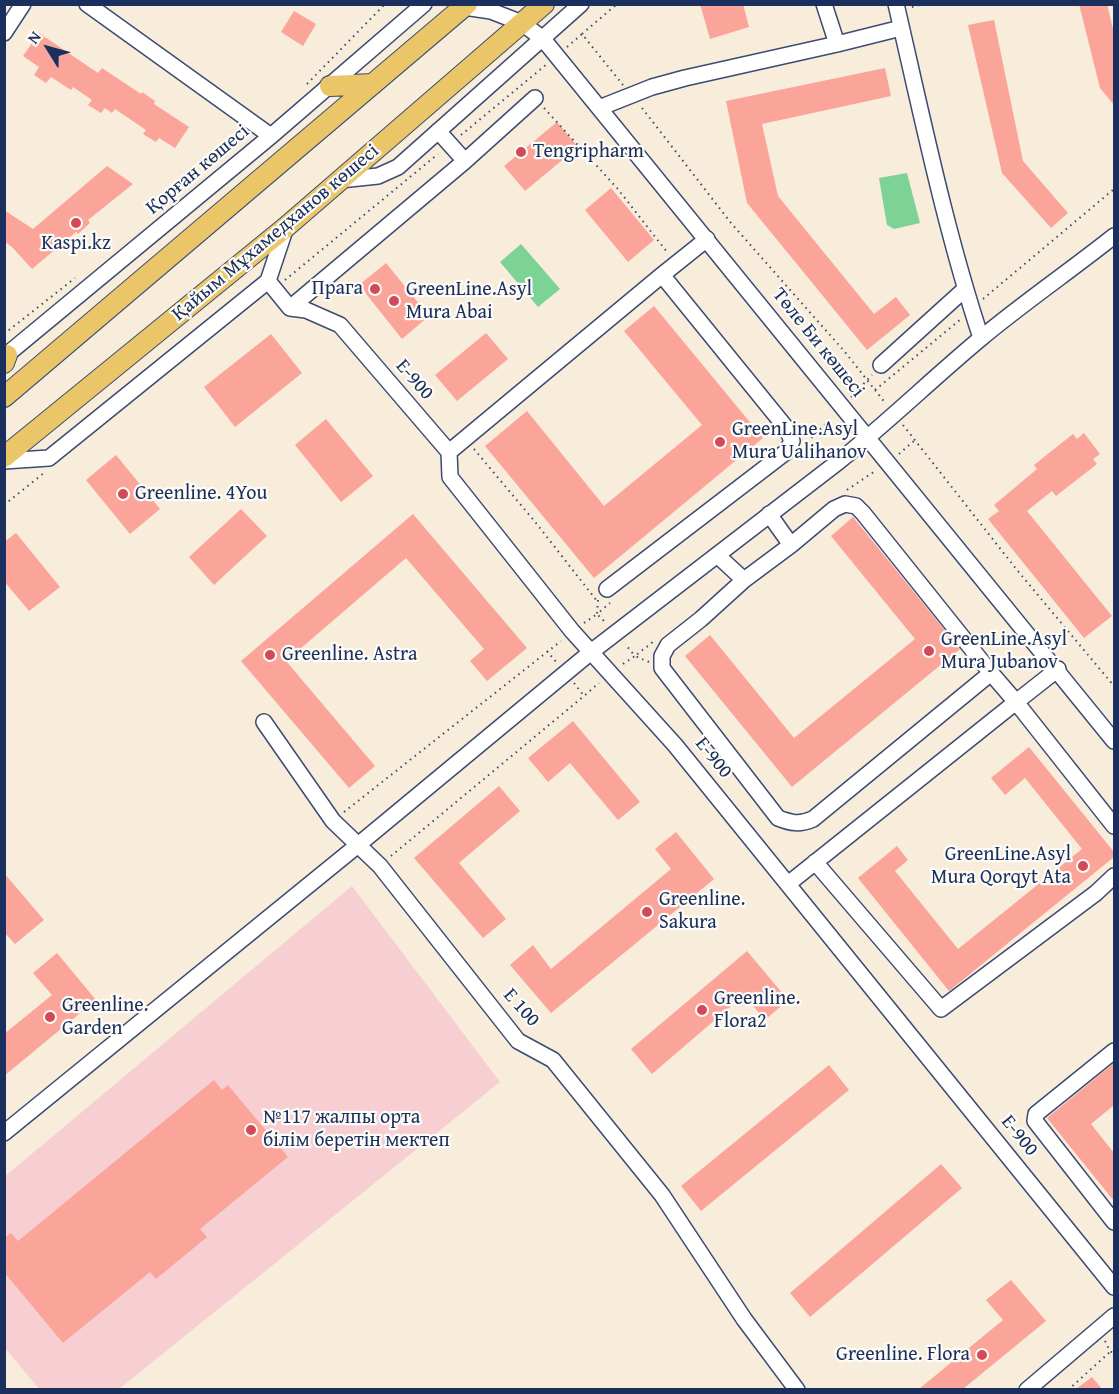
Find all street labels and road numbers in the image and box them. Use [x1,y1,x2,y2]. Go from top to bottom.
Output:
street label: Қорған көшесі [142,120,254,220]
street label: Қайым Мұхамедханов көшесі [168,139,384,327]
street label: Төле Би көшесі [767,284,869,402]
street label: E-900 [390,355,438,405]
street label: E-900 [689,733,737,783]
street label: E 100 [498,984,544,1032]
street label: E-900 [995,1111,1043,1161]

